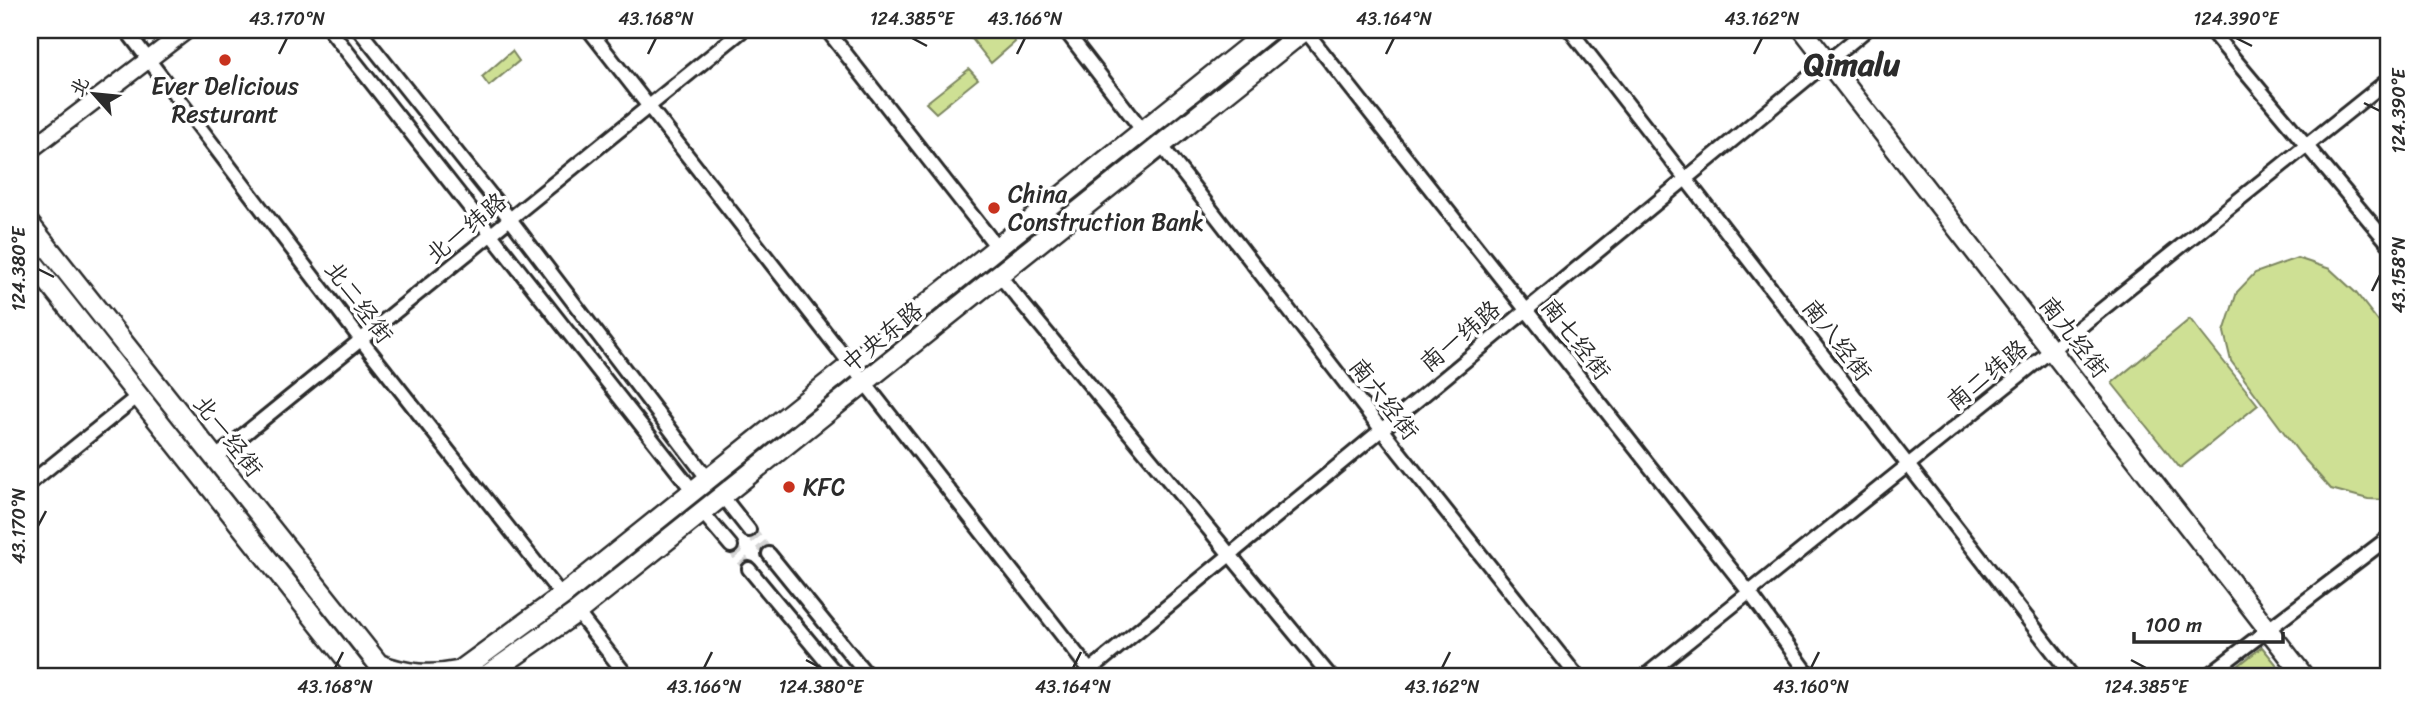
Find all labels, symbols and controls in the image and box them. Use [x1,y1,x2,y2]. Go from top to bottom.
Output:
text: 43.170°N [249,3,326,35]
text: 43.168°N [618,3,694,35]
text: 124.385°E [870,3,955,35]
text: 43.166°N [988,3,1063,35]
text: 43.164°N [1356,3,1432,35]
text: 43.162°N [1724,3,1800,35]
text: 124.390°E [2194,3,2279,35]
district label: Qimalu [1804,36,1901,93]
marker: Ever Delicious Resturant [217,52,233,68]
north arrow [60,60,130,130]
place label: Ever Delicious Resturant [151,65,299,135]
text: 124.390°E [2383,68,2415,153]
text: 北 [60,71,98,102]
place label: China Construction Bank [1008,173,1204,243]
street label: 北一纬路 [415,181,517,275]
marker: China Construction Bank [986,200,1002,216]
text: 124.380°E [3,226,35,311]
text: 43.158°N [2383,236,2415,313]
street label: 北二经街 [313,251,405,353]
street label: 南九经街 [2028,286,2120,388]
street label: 南七经街 [1530,288,1622,390]
street label: 南一纬路 [1410,289,1510,383]
street label: 南八经街 [1791,289,1883,391]
street label: 中央东路 [831,290,933,384]
street label: 南二纬路 [1936,328,2038,422]
street label: 南六经街 [1338,348,1430,450]
street label: 北一经街 [182,385,274,487]
place label: KFC [803,466,845,508]
marker: KFC [781,479,797,495]
text: 43.170°N [3,487,35,564]
scale bar [2134,601,2283,645]
text: 100 m [2145,606,2202,644]
text: 43.168°N [297,671,373,703]
text: 43.166°N [667,671,742,703]
text: 124.380°E [779,671,864,703]
text: 43.164°N [1035,671,1111,703]
text: 43.162°N [1404,671,1480,703]
text: 43.160°N [1773,671,1850,703]
text: 124.385°E [2104,671,2189,703]

